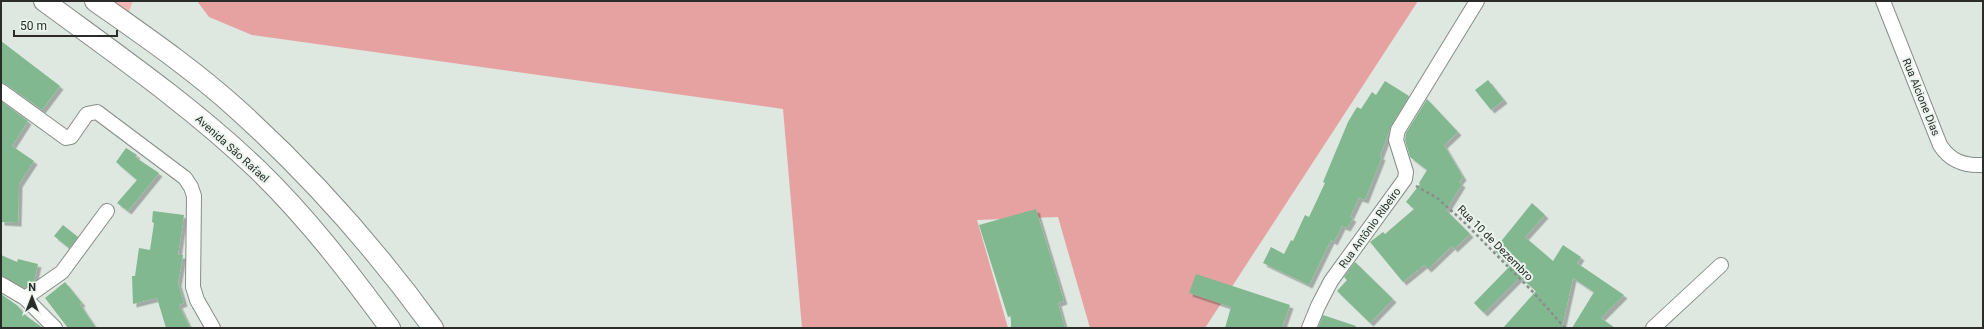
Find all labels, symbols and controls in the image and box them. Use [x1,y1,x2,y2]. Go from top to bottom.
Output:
scale bar [14,12,117,38]
text: 50 m [20,19,47,33]
street label: Rua Alcione Dias [1900,56,1943,138]
street label: Avenida São Rafael [193,113,271,185]
street label: Rua Antônio Ribeiro [1336,185,1404,271]
street label: Rua 10 de Dezembro [1455,203,1535,283]
north arrow [12,277,52,317]
text: N [28,281,36,294]

